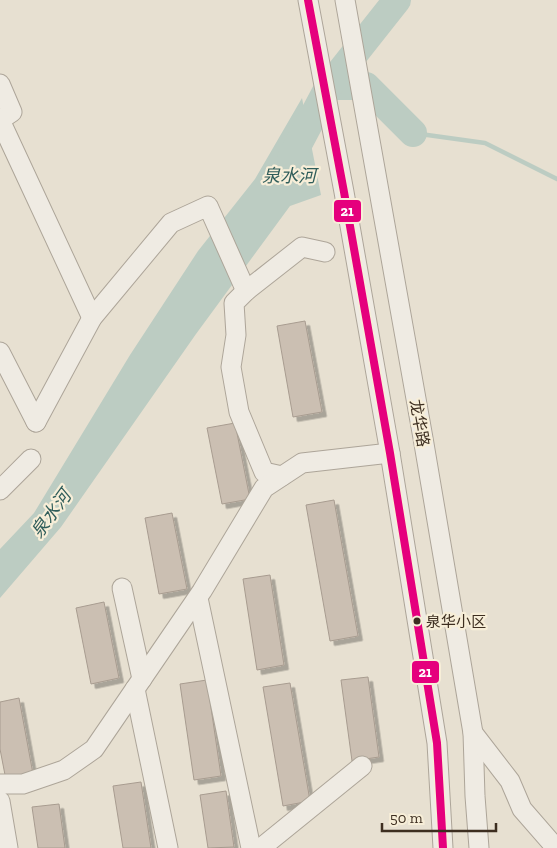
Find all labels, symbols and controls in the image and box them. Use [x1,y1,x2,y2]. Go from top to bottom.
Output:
water label: 泉水河 [262,165,319,187]
line badge: 21 [333,199,362,223]
text: 21 [340,203,354,220]
street label: 龙华路 [406,398,433,448]
water label: 泉水河 [26,483,78,542]
place label: 泉华小区 [426,613,486,631]
marker: 泉华小区 [412,616,422,626]
line badge: 21 [411,660,440,684]
text: 21 [418,664,432,681]
scale bar [382,800,496,832]
text: 50 m [390,809,423,827]

